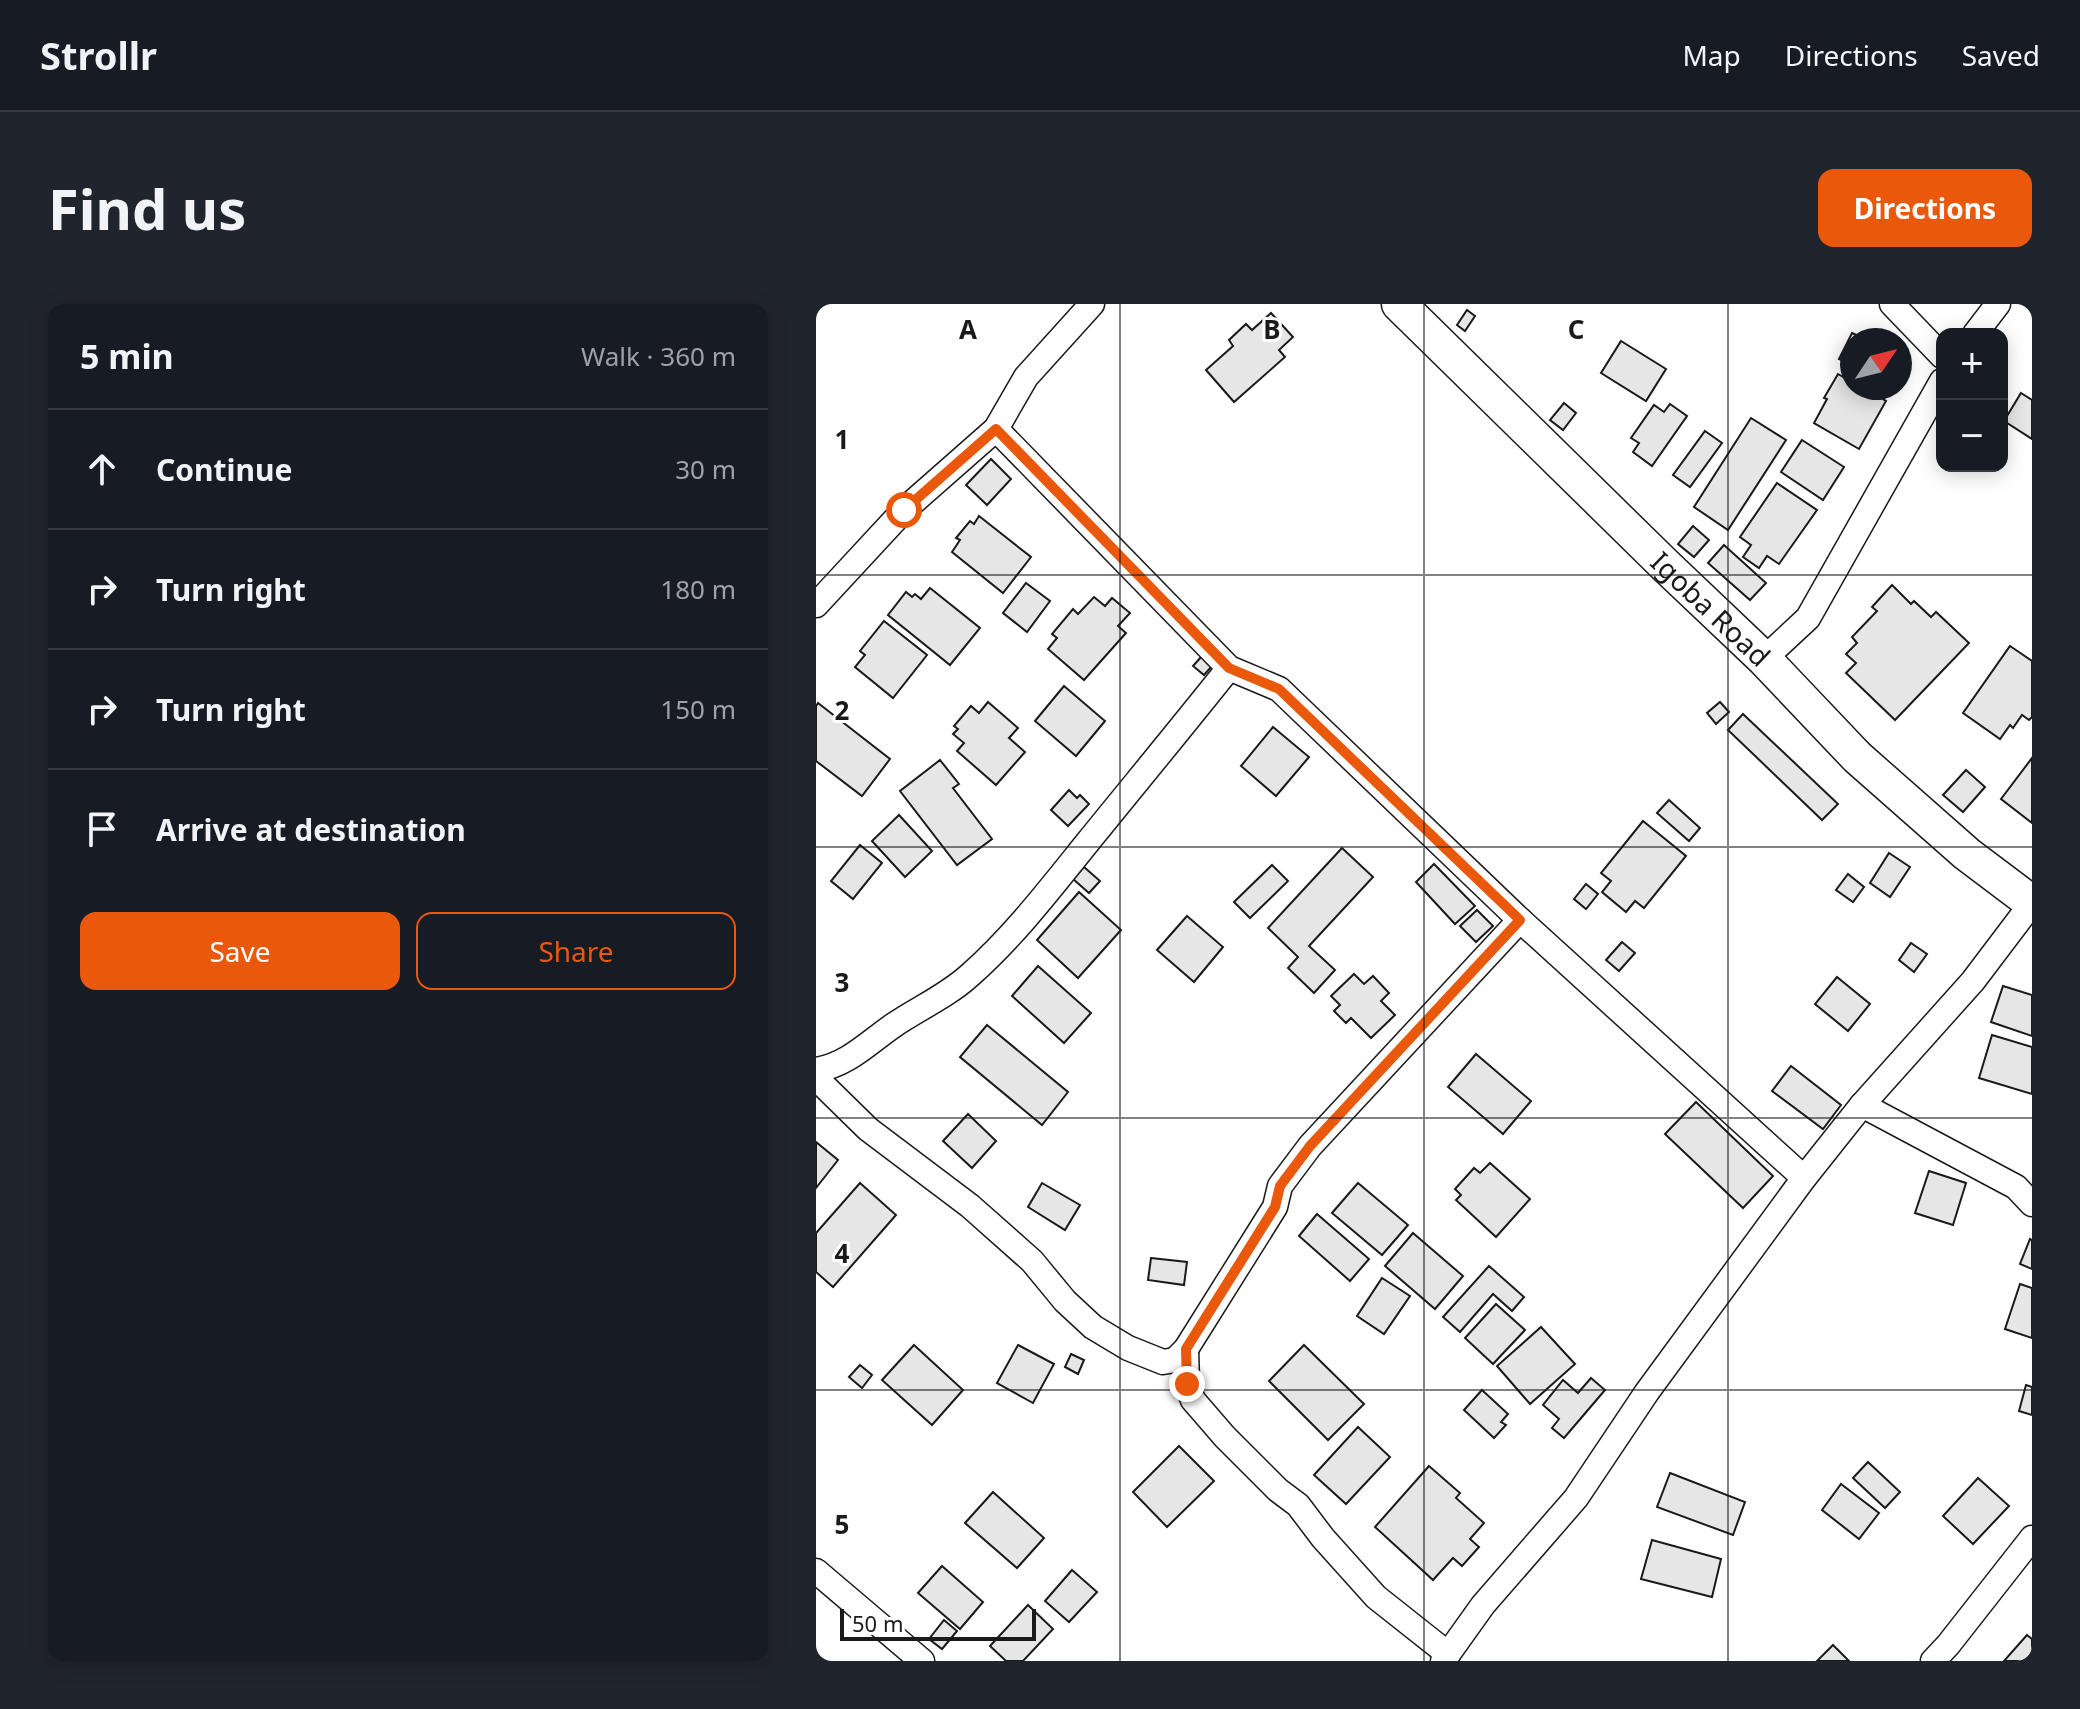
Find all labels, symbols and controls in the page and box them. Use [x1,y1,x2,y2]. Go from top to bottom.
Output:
text: Strollr [40,29,157,81]
text: Map [1682,36,1741,74]
text: Directions [1785,36,1918,74]
text: Saved [1962,36,2040,74]
button: Directions [1818,169,2032,247]
text: Find us [48,170,246,246]
text: A [959,311,977,347]
text: B [1263,311,1281,347]
text: C [1568,311,1584,347]
north arrow [1840,328,1912,400]
map controls [1936,328,2008,472]
button: + [1936,328,2008,400]
text: 5 min [80,333,174,379]
text: Walk · 360 m [581,338,736,374]
button: − [1936,400,2008,472]
text: 1 [835,421,849,457]
icon: ahead [80,447,124,491]
text: Continue [156,449,292,490]
text: 30 m [675,451,736,487]
route start [886,492,922,528]
street label: Igoba Road [1643,543,1779,674]
icon: right [80,567,124,611]
text: Turn right [156,569,306,610]
text: 180 m [660,571,736,607]
icon: right [80,687,124,731]
text: Turn right [156,689,306,730]
text: 150 m [660,691,736,727]
text: 2 [835,692,850,728]
icon: arrive [80,807,124,851]
text: Arrive at destination [156,809,466,850]
button: Save [80,912,400,990]
button: Share [416,912,736,990]
text: 3 [835,964,849,1000]
text: 4 [835,1235,850,1271]
route end [1169,1366,1205,1402]
text: 5 [835,1506,849,1542]
scale bar [840,1605,1036,1641]
text: 50 m [852,1608,903,1638]

